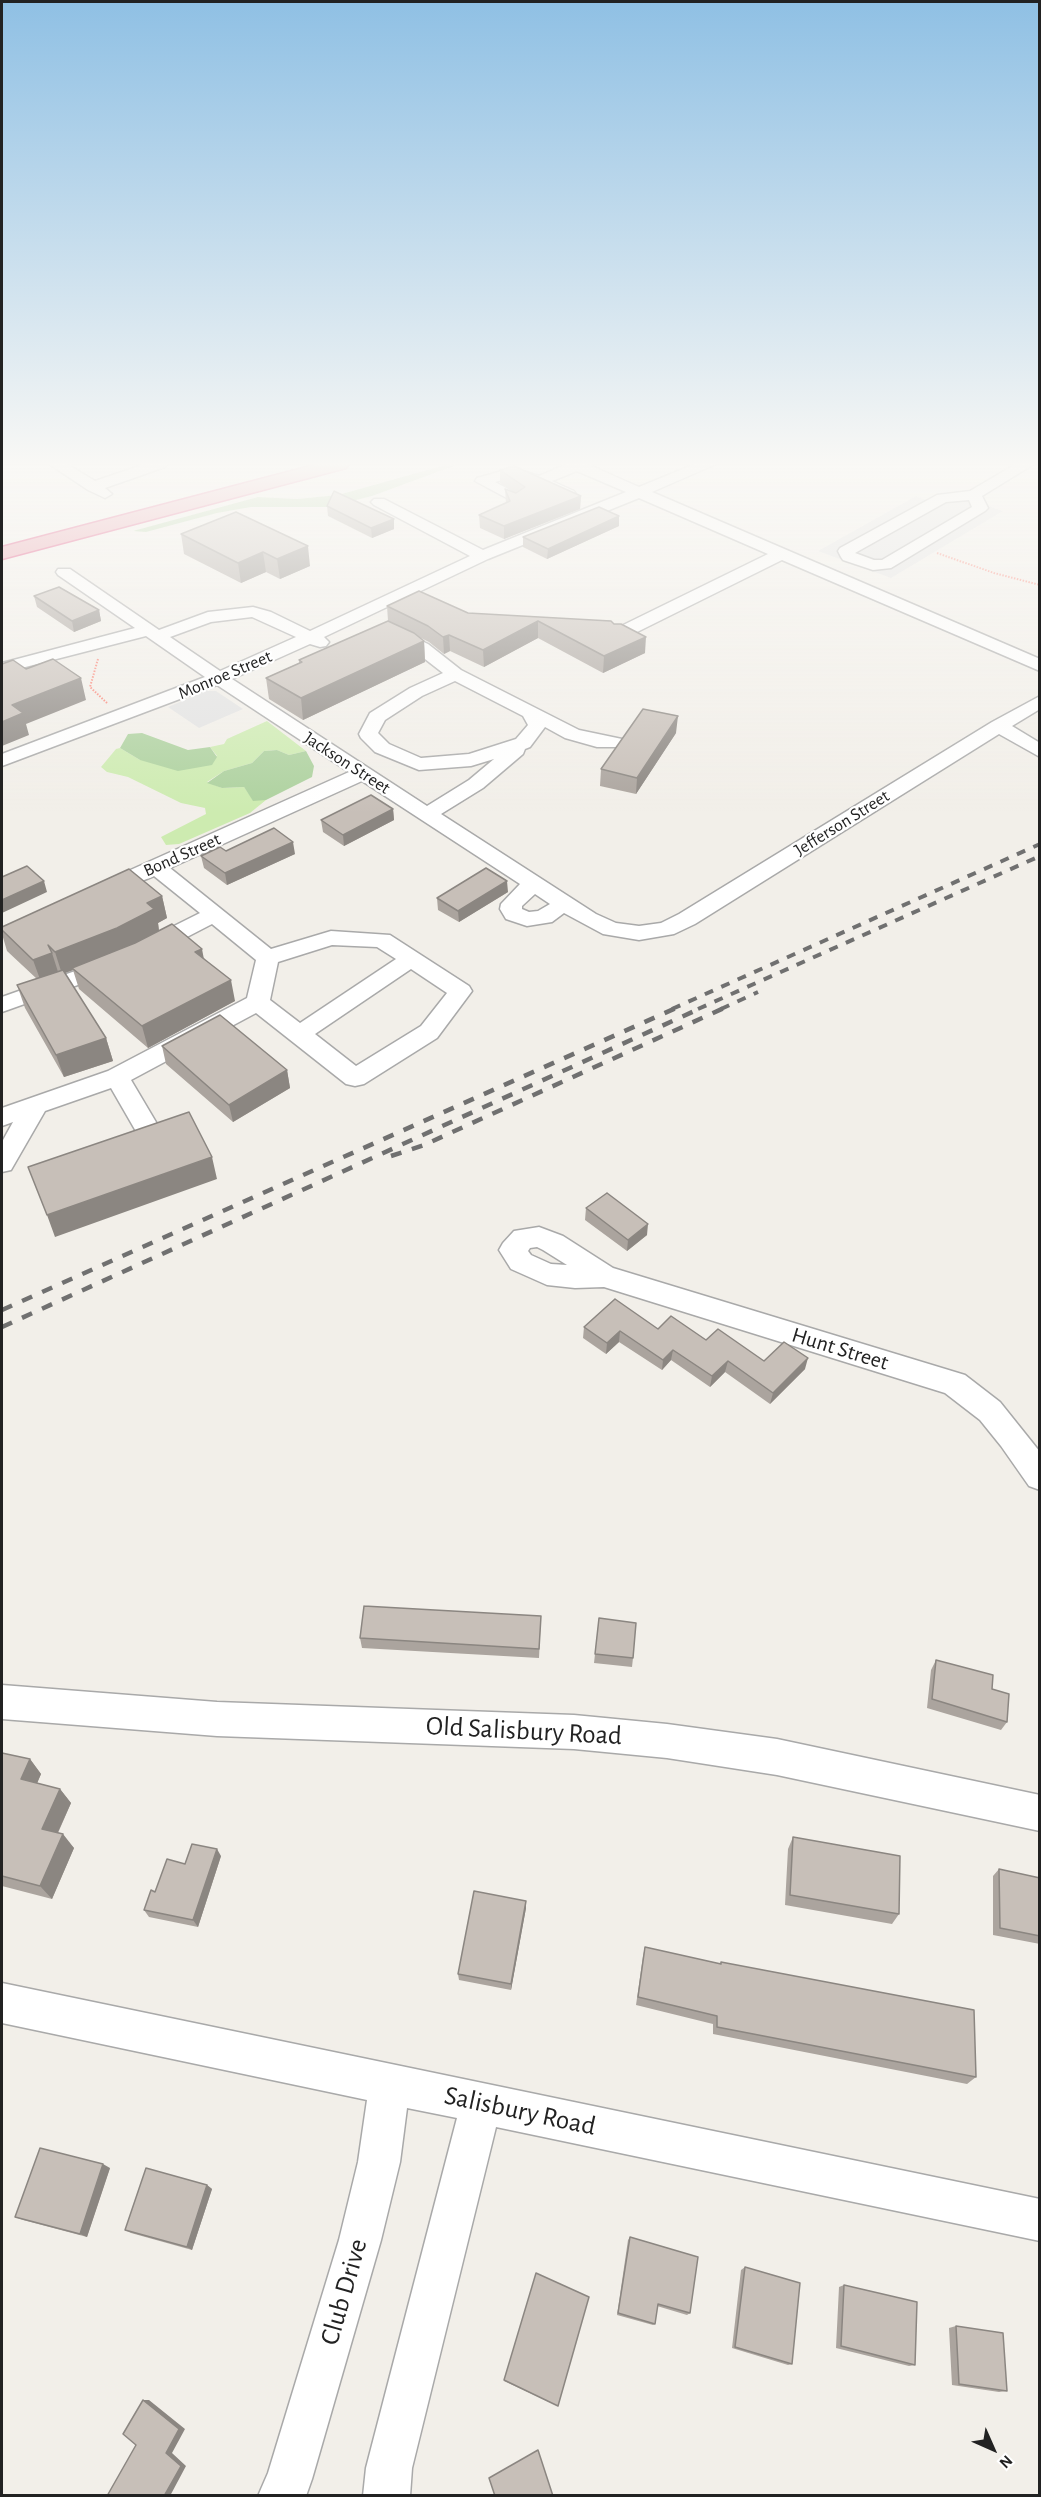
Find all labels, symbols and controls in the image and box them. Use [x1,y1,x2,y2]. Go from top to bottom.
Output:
street label: Monroe Street [175,646,275,704]
street label: Jackson Street [300,727,394,799]
street label: Jefferson Street [790,785,894,861]
street label: Bond Street [140,828,224,882]
street label: Hunt Street [789,1322,891,1376]
street label: Old Salisbury Road [425,1710,623,1752]
street label: Salisbury Road [441,2079,599,2143]
street label: Club Drive [313,2235,375,2349]
north arrow [963,2419,1023,2479]
text: N [996,2452,1015,2471]

